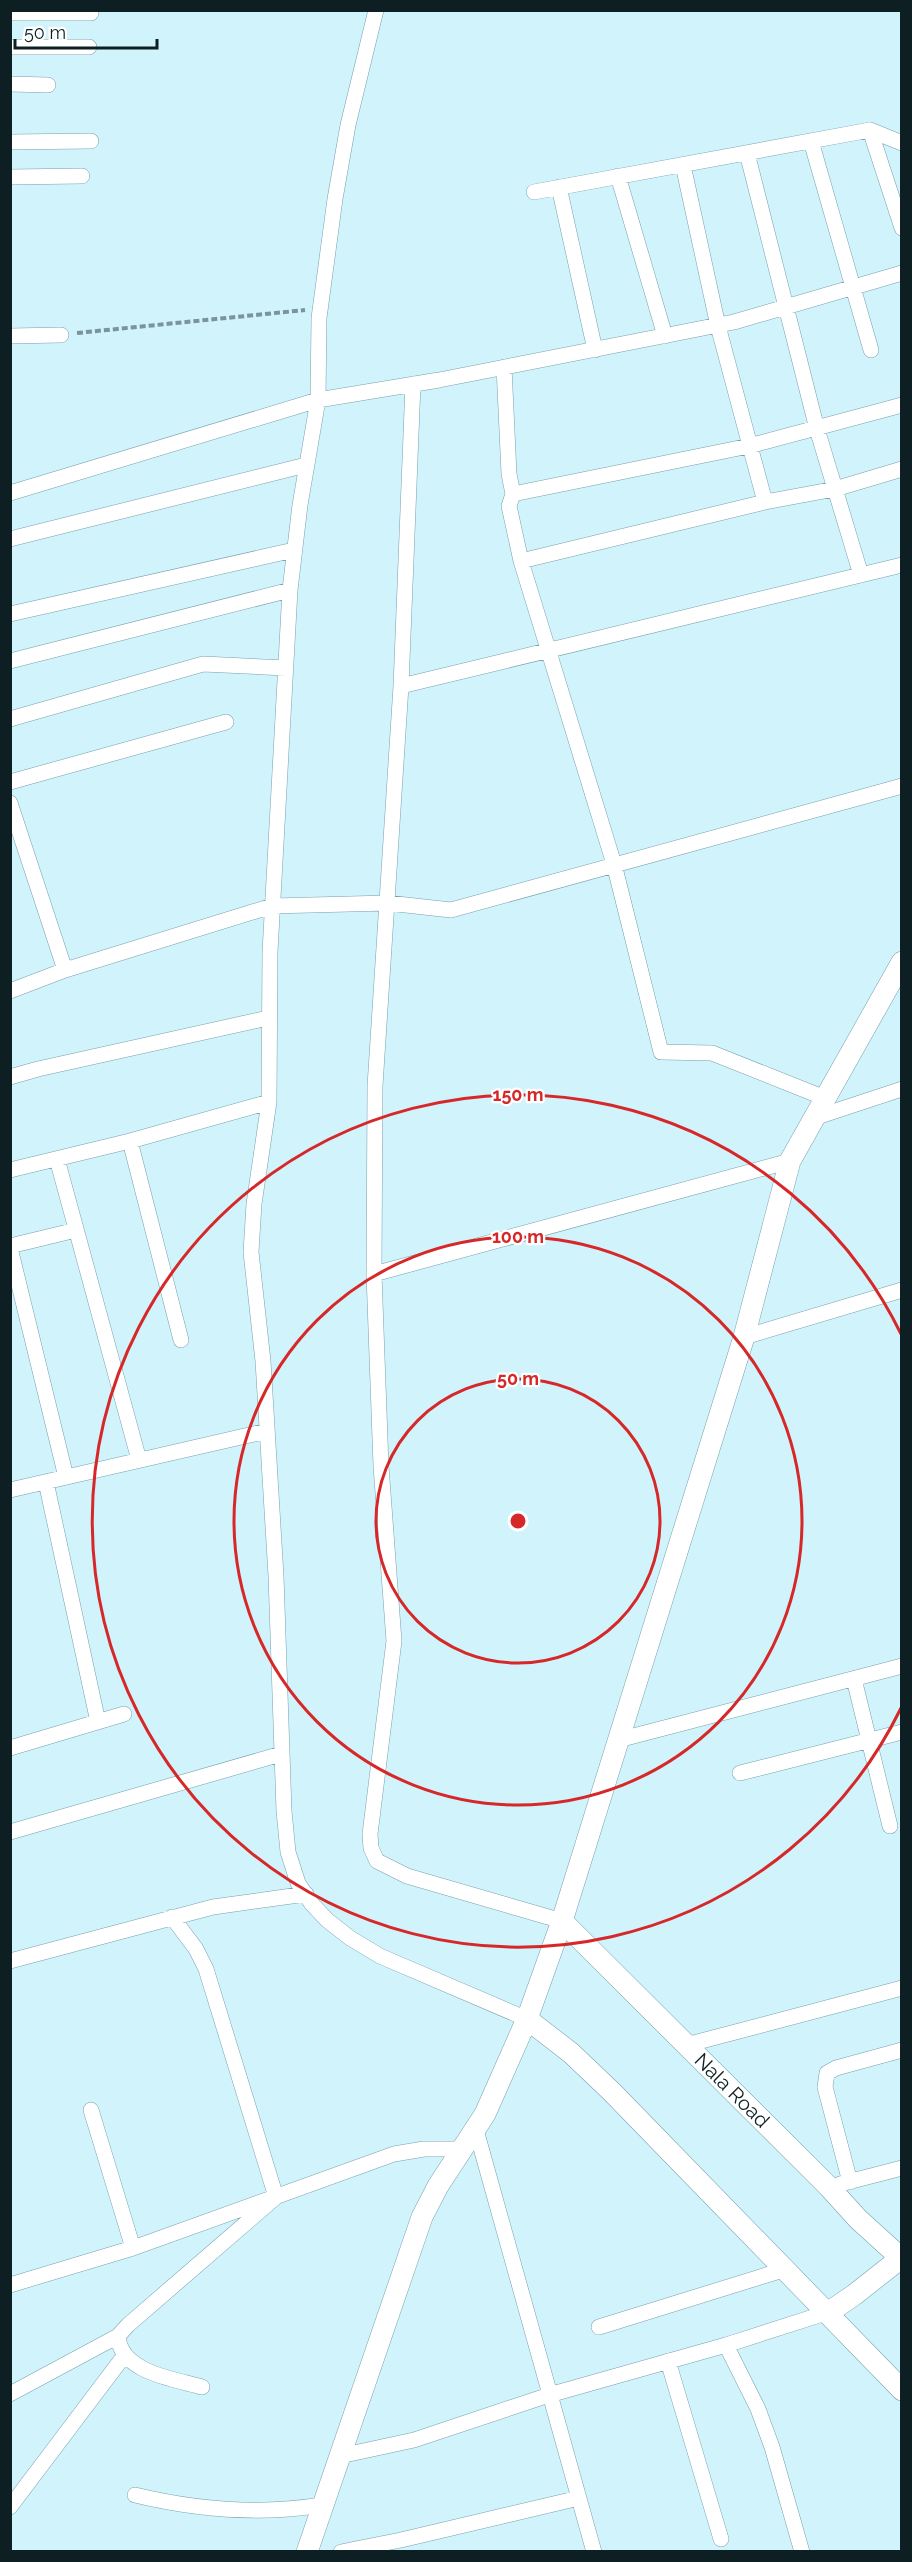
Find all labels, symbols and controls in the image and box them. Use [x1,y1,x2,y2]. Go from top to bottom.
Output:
scale bar [15,12,158,50]
text: 50 m [24,22,66,43]
text: 150 m [493,1084,544,1105]
text: 100 m [492,1226,544,1247]
text: 50 m [497,1368,539,1389]
centre of rings [508,1511,528,1531]
street label: Nala Road [690,2048,774,2133]

